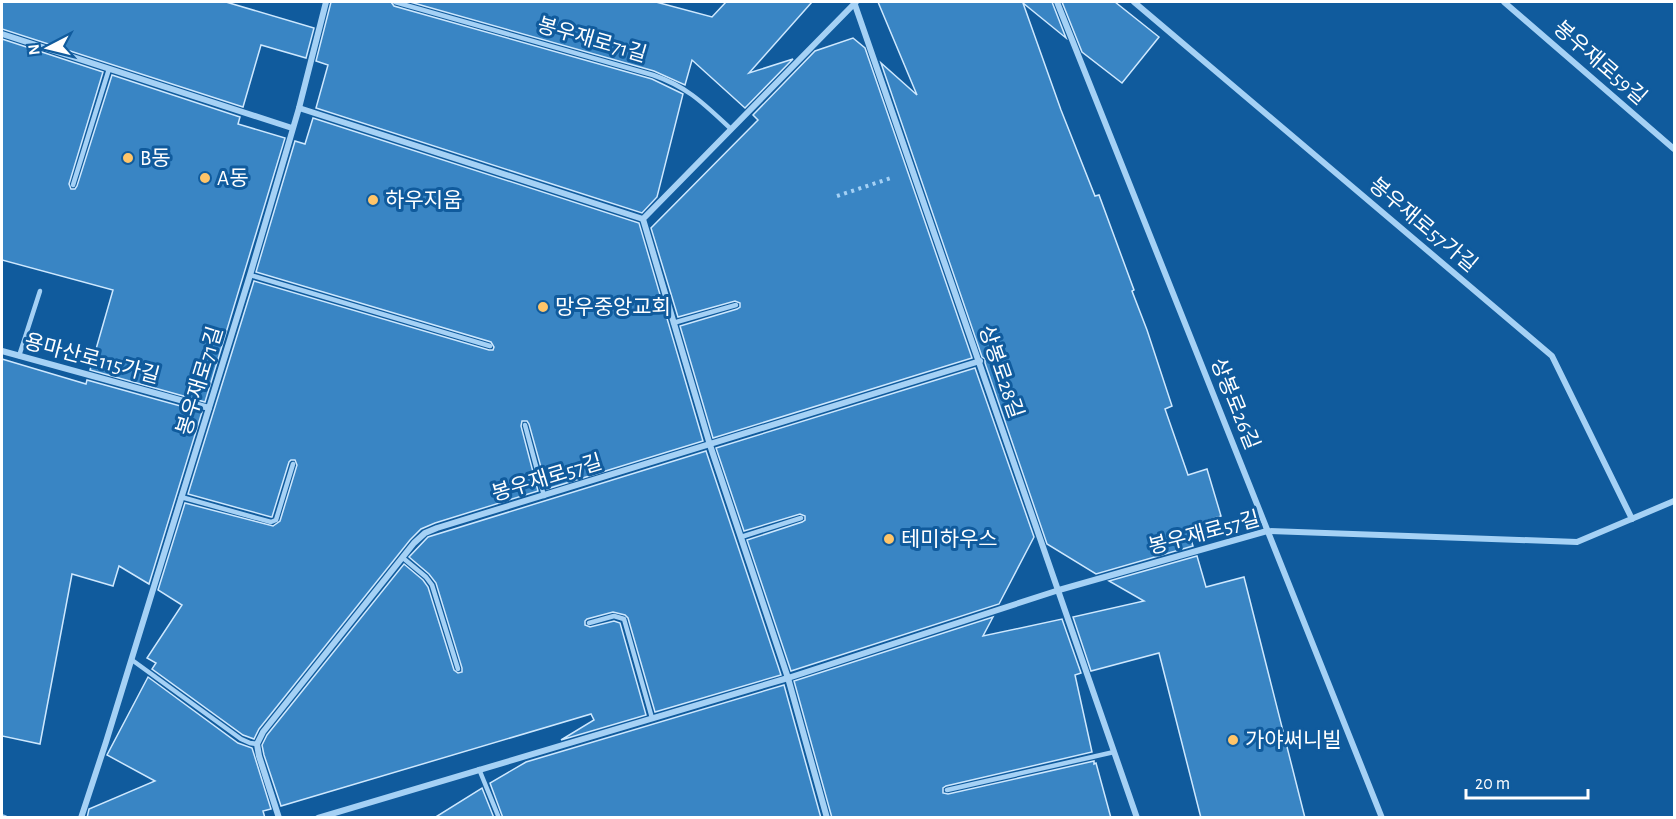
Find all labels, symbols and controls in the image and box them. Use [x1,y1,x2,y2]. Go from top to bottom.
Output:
street label: 봉우재로71길 [535,13,649,66]
street label: 봉우재로59길 [1550,17,1651,109]
north arrow [18,18,78,78]
text: N [25,43,43,56]
place label: B동 [140,148,171,169]
marker: B동 [121,151,135,165]
place label: A동 [217,168,248,189]
marker: A동 [198,171,212,185]
street label: 봉우재로57가길 [1365,173,1482,276]
place label: 하우지움 [385,189,462,211]
marker: 하우지움 [366,193,380,207]
place label: 망우중앙교회 [555,296,671,318]
marker: 망우중앙교회 [536,300,550,314]
street label: 상봉로28길 [975,322,1028,421]
street label: 봉우재로71길 [173,324,227,438]
street label: 용마산로115가길 [22,330,162,387]
street label: 상봉로26길 [1207,355,1264,453]
street label: 봉우재로57길 [489,450,605,505]
street label: 봉우재로57길 [1146,507,1262,558]
place label: 테미하우스 [901,528,998,550]
marker: 테미하우스 [882,532,896,546]
place label: 가야써니빌 [1245,729,1342,751]
marker: 가야써니빌 [1226,733,1240,747]
scale bar [1466,762,1588,800]
text: 20 m [1475,775,1510,793]

